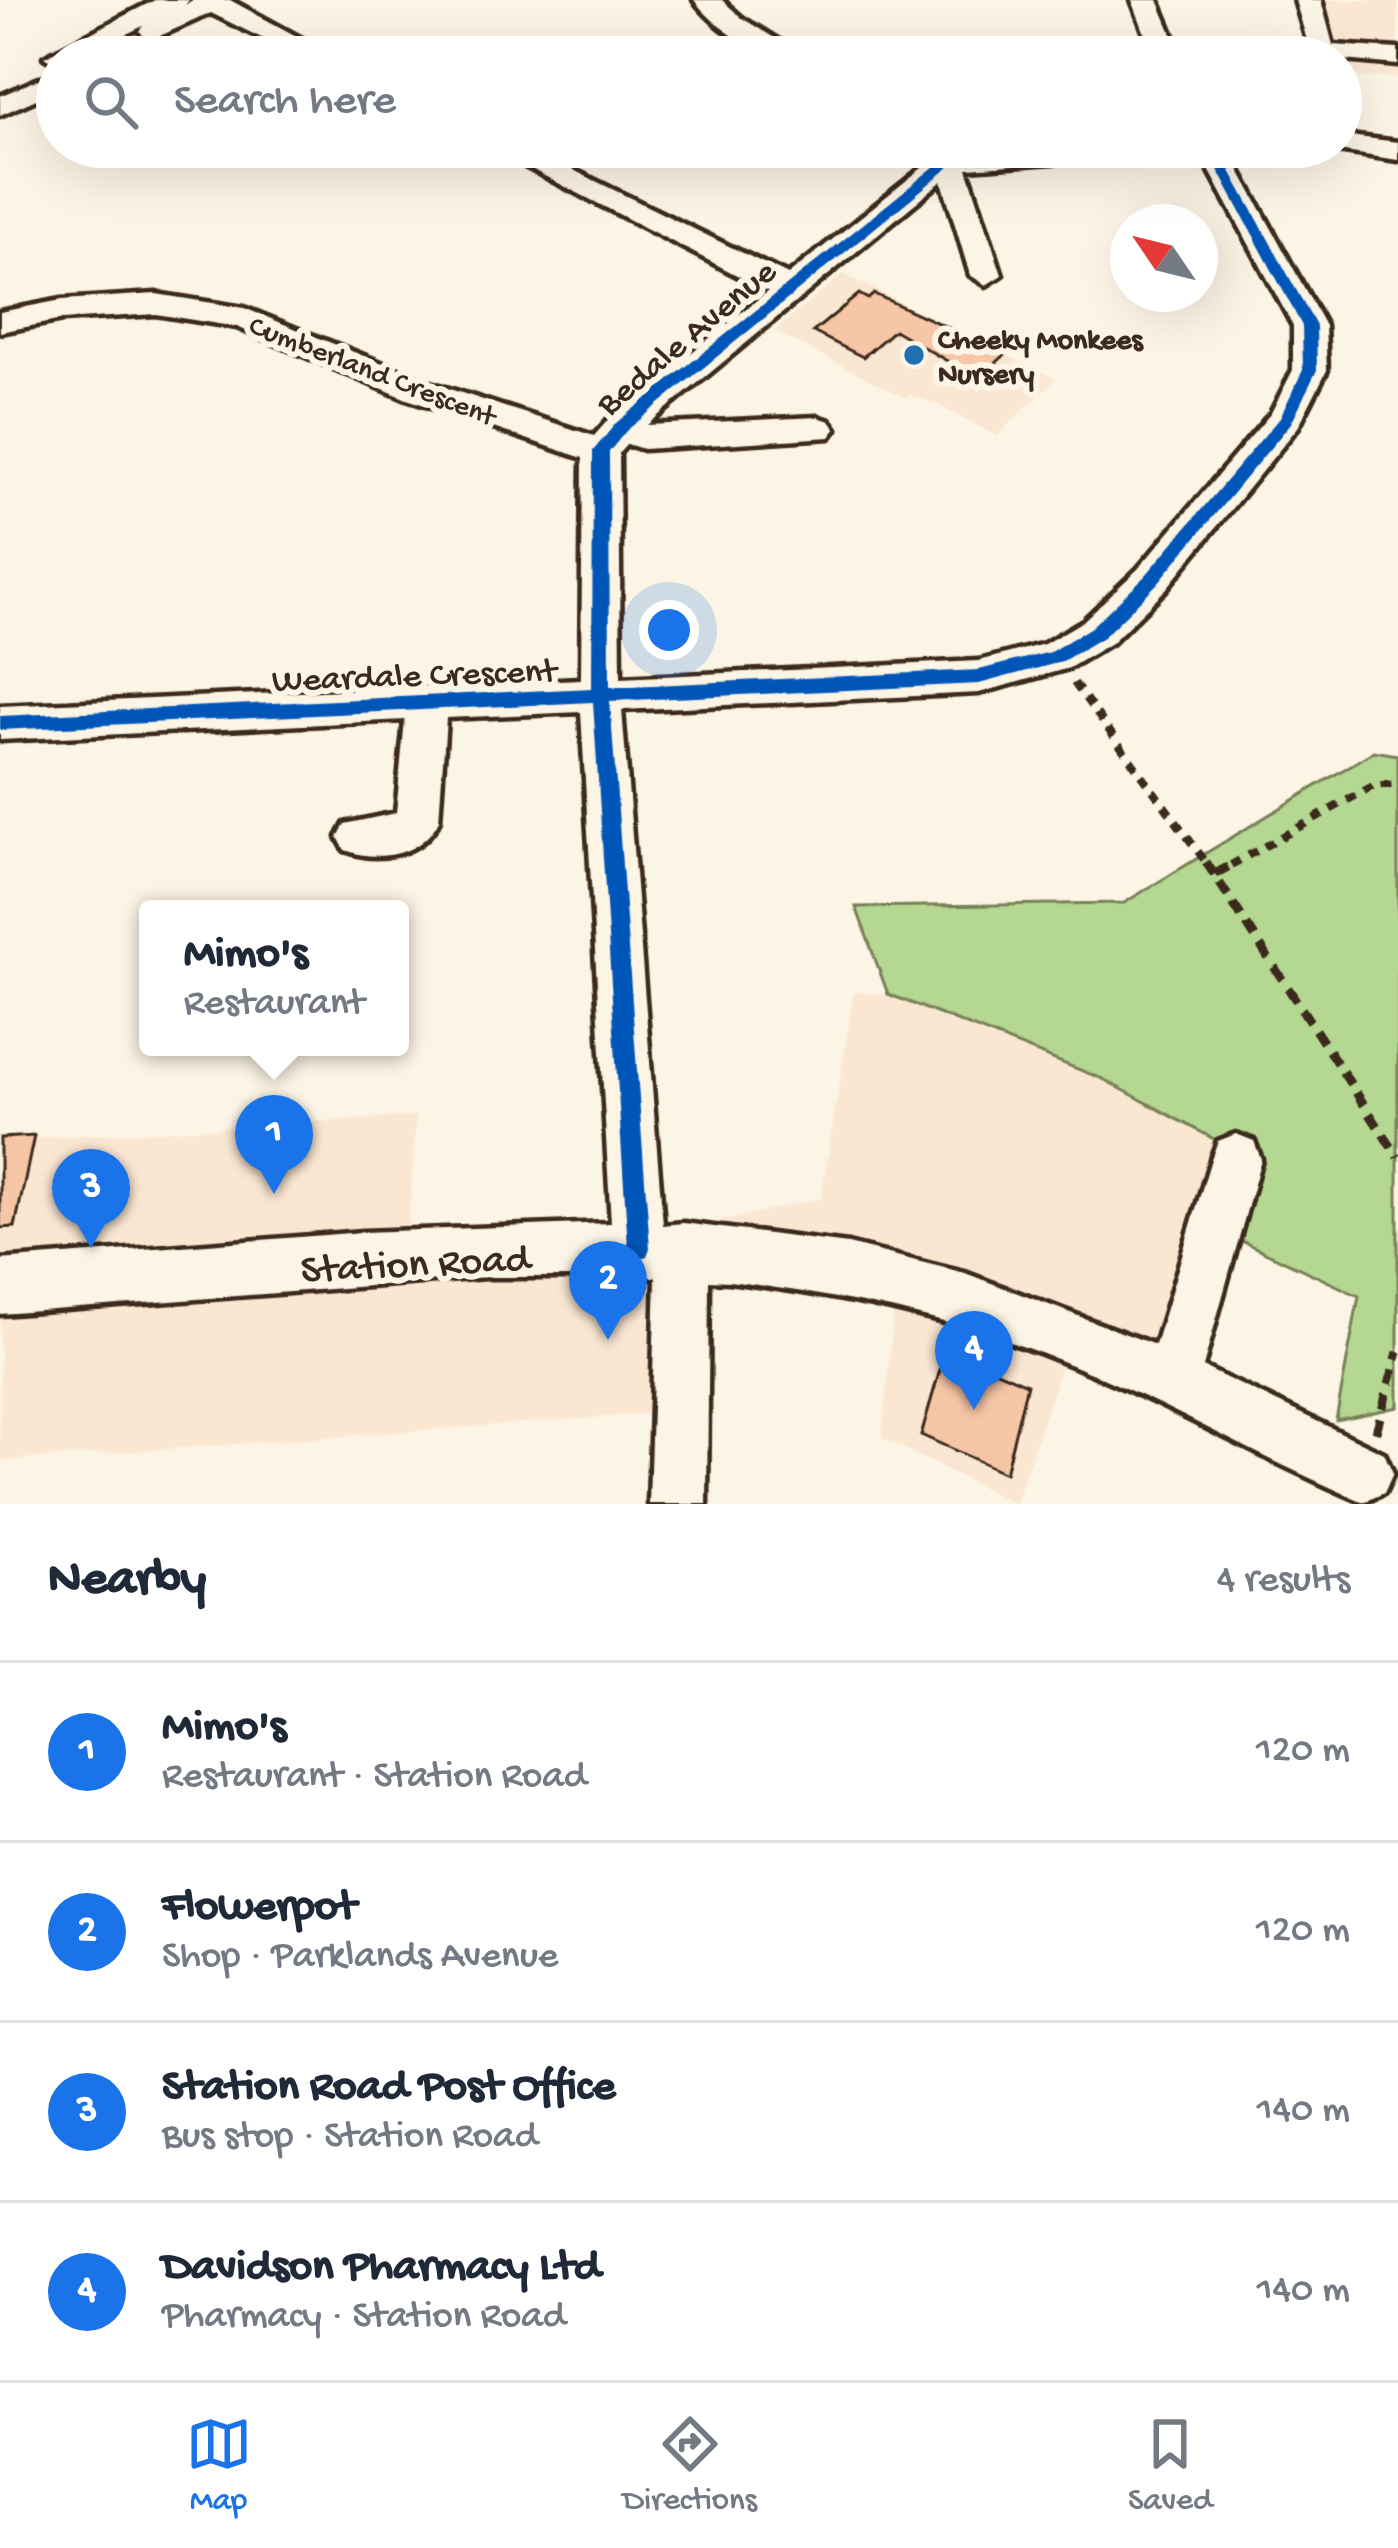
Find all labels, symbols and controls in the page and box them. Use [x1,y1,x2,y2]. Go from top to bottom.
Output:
search box [36,36,1362,168]
icon: search [78,69,144,135]
text: Search here [174,76,396,129]
north arrow [1110,204,1218,312]
street label: Bedale Avenue [589,252,787,428]
street label: Cumberland Crescent [243,310,502,437]
place label: Cheeky Monkees Nursery [938,325,1145,394]
marker: Cheeky Monkees Nursery [901,342,927,368]
your location [639,600,699,660]
street label: Weardale Crescent [271,652,561,705]
popup [139,900,409,1056]
text: Mimo's [184,929,308,982]
text: Restaurant [184,982,364,1028]
pin: 1 [235,1095,313,1194]
pin: 3 [52,1149,130,1248]
street label: Station Road [299,1237,535,1298]
pin: 2 [569,1241,647,1340]
pin: 4 [935,1311,1013,1410]
text: Nearby [48,1552,206,1612]
text: 4 results [1217,1559,1350,1605]
text: Mimo's [162,1702,286,1755]
text: 1 [79,1729,95,1775]
text: 120 m [1256,1729,1350,1775]
text: Restaurant · Station Road [162,1755,587,1801]
text: Flowerpot [162,1882,356,1935]
text: 2 [77,1909,97,1955]
text: 120 m [1256,1909,1350,1955]
text: Shop · Parklands Avenue [162,1935,558,1981]
text: Station Road Post Office [162,2062,615,2115]
text: 3 [77,2089,97,2135]
text: 140 m [1257,2089,1350,2135]
text: Bus stop · Station Road [162,2115,538,2161]
text: Davidson Pharmacy Ltd [162,2242,600,2295]
text: 4 [78,2269,96,2315]
text: 140 m [1257,2269,1350,2315]
text: Pharmacy · Station Road [162,2295,566,2341]
tab: Map [186,2411,252,2521]
tab: Directions [623,2411,757,2521]
tab: Saved [1128,2411,1212,2521]

